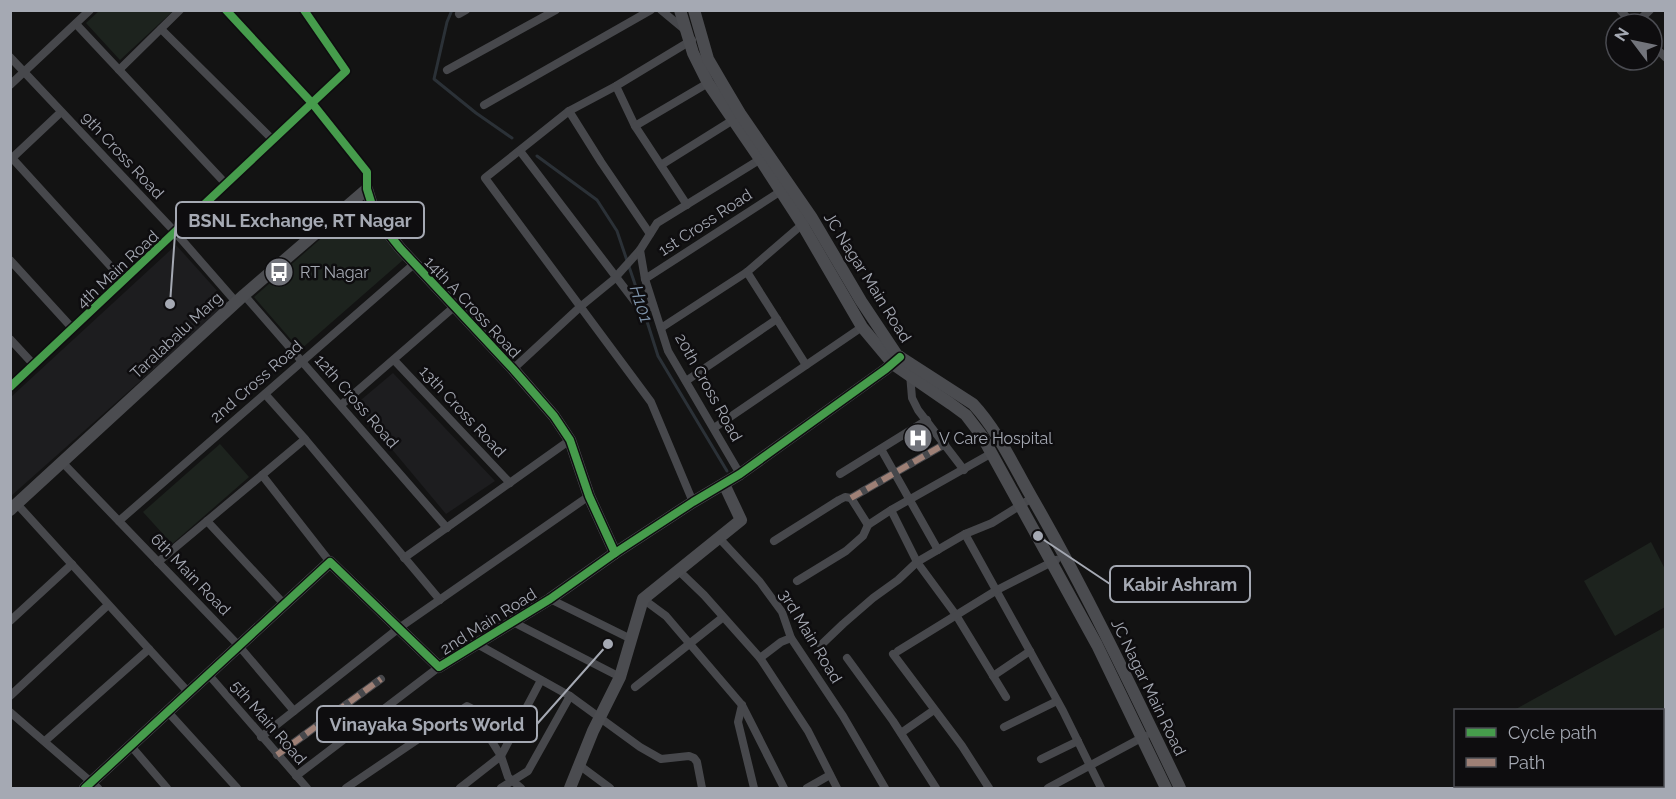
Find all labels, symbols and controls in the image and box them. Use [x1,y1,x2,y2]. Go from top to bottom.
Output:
north arrow [1604,12,1664,72]
text: N [1610,24,1633,45]
street label: 9th Cross Road [78,108,168,203]
street label: 1st Cross Road [655,185,756,260]
callout: BSNL Exchange, RT Nagar [176,202,424,238]
street label: JC Nagar Main Road [820,209,915,346]
text: BSNL Exchange, RT Nagar [188,210,412,231]
street label: 4th Main Road [72,226,162,312]
street label: 14th A Cross Road [421,253,525,362]
bus stop icon: RT Nagar [263,256,295,288]
place label: RT Nagar [300,263,369,282]
water label: H101 [626,282,657,325]
street label: Taralabalu Marg [126,288,226,383]
street label: 20th Cross Road [671,330,746,445]
street label: 2nd Cross Road [207,336,306,426]
street label: 12th Cross Road [311,351,402,452]
street label: 13th Cross Road [415,362,510,461]
hospital icon: V Care Hospital [902,422,934,454]
place label: V Care Hospital [939,429,1053,448]
street label: 6th Main Road [147,529,234,619]
callout: Kabir Ashram [1110,566,1250,602]
text: Kabir Ashram [1123,574,1237,595]
street label: 2nd Main Road [437,584,540,659]
street label: 3rd Main Road [775,586,846,687]
street label: JC Nagar Main Road [1107,616,1190,759]
street label: 5th Main Road [227,676,310,768]
callout: Vinayaka Sports World [317,706,537,742]
legend [1454,709,1664,787]
text: Vinayaka Sports World [330,714,524,735]
text: Cycle path [1508,722,1597,743]
text: Path [1508,752,1545,773]

